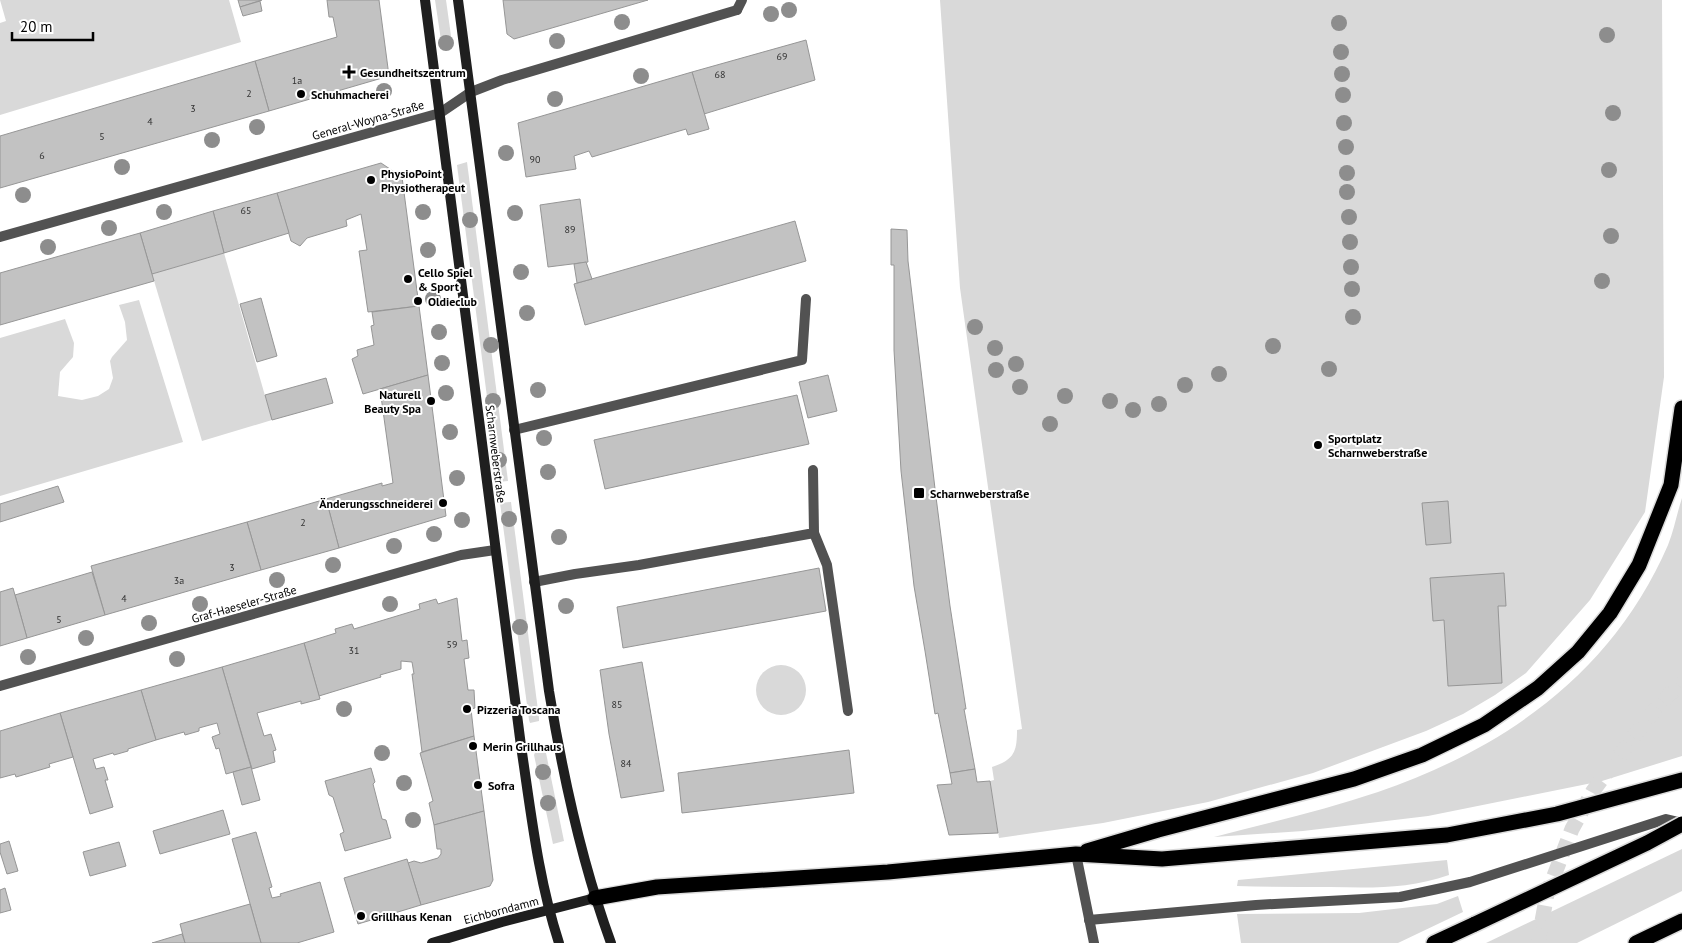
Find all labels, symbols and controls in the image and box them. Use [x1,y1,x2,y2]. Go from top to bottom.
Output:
scale bar [12,10,94,42]
text: 20 m [20,17,53,36]
house number: 69 [777,50,787,63]
marker: Gesundheitszentrum [342,65,356,79]
place label: Gesundheitszentrum [360,65,466,80]
house number: 68 [715,68,725,81]
house number: 1a [292,74,302,87]
house number: 2 [246,87,252,100]
place label: Schuhmacherei [311,87,389,102]
marker: Schuhmacherei [295,88,307,100]
street label: General-Woyna-Straße [310,97,426,143]
house number: 3 [190,102,196,115]
house number: 4 [147,115,153,128]
house number: 5 [99,130,105,143]
house number: 6 [39,149,45,162]
house number: 90 [530,153,541,166]
place label: PhysioPoint Physiotherapeut [381,166,466,195]
marker: PhysioPoint Physiotherapeut [365,174,377,186]
house number: 65 [241,204,251,217]
house number: 89 [565,223,575,236]
place label: Cello Spiel & Sport [418,265,473,294]
marker: Cello Spiel & Sport [402,273,414,285]
place label: Oldieclub [428,294,477,309]
marker: Oldieclub [412,295,424,307]
place label: Naturell Beauty Spa [364,387,421,416]
marker: Naturell Beauty Spa [425,395,437,407]
street label: Scharnweberstraße [483,404,509,504]
place label: Sportplatz Scharnweberstraße [1328,431,1427,460]
marker: Sportplatz Scharnweberstraße [1312,439,1324,451]
marker: Scharnweberstraße [912,486,926,500]
place label: Scharnweberstraße [930,486,1029,501]
place label: Änderungsschneiderei [319,496,433,511]
marker: Änderungsschneiderei [437,497,449,509]
house number: 2 [300,516,306,529]
house number: 3 [229,561,235,574]
house number: 3a [174,574,184,587]
street label: Graf-Haeseler-Straße [190,582,298,626]
house number: 4 [121,592,127,605]
house number: 5 [56,613,62,626]
house number: 59 [447,638,457,651]
house number: 31 [349,644,359,657]
house number: 85 [612,698,622,711]
place label: Pizzeria Toscana [477,702,561,717]
marker: Pizzeria Toscana [461,703,473,715]
place label: Merin Grillhaus [483,739,561,754]
marker: Merin Grillhaus [467,740,479,752]
house number: 84 [621,757,632,770]
place label: Sofra [488,778,515,793]
marker: Sofra [472,779,484,791]
street label: Eichborndamm [462,893,540,927]
place label: Grillhaus Kenan [371,909,452,924]
marker: Grillhaus Kenan [355,910,367,922]

